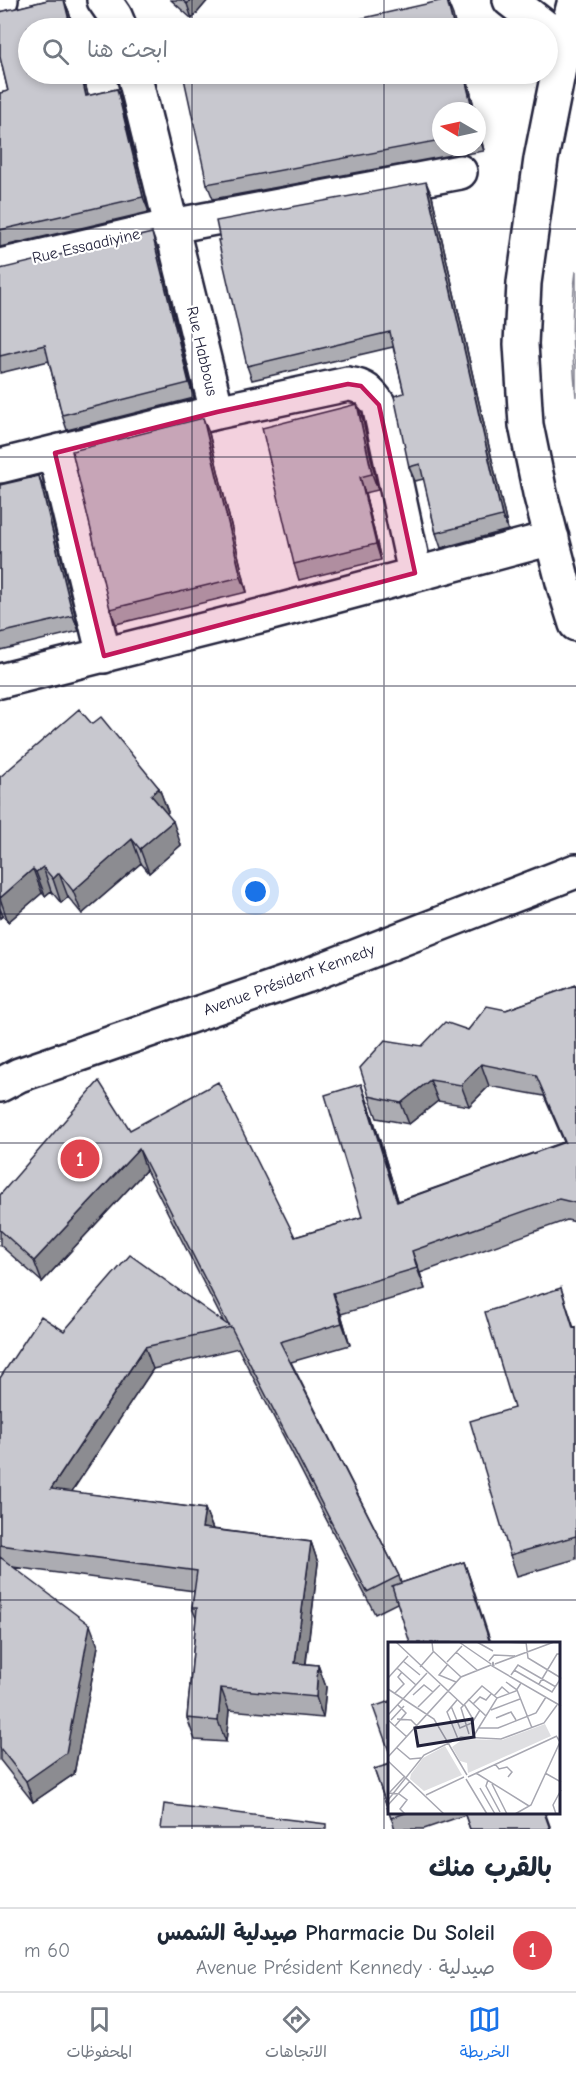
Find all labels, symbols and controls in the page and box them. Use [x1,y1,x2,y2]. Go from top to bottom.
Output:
search box [18,18,558,84]
icon: search [39,35,72,68]
text: ابحث هنا [87,37,168,63]
north arrow [432,102,486,156]
street label: Rue Essaadiyine [30,225,142,267]
street label: Rue Habbous [183,304,221,398]
your location [241,877,270,906]
street label: Avenue Président Kennedy [201,940,378,1019]
pin: 1 [60,1136,100,1182]
inset map [388,1642,561,1814]
text: بالقرب منك [429,1853,552,1883]
text: Pharmacie Du Soleil صيدلية الشمس [157,1920,495,1946]
text: 60 m [24,1939,70,1962]
text: 1 [529,1939,536,1962]
text: صيدلية · Avenue Président Kennedy [196,1956,495,1979]
tab: المحفوظات [66,2003,132,2066]
tab: الاتجاهات [265,2003,327,2066]
tab: الخريطة [460,2003,510,2066]

